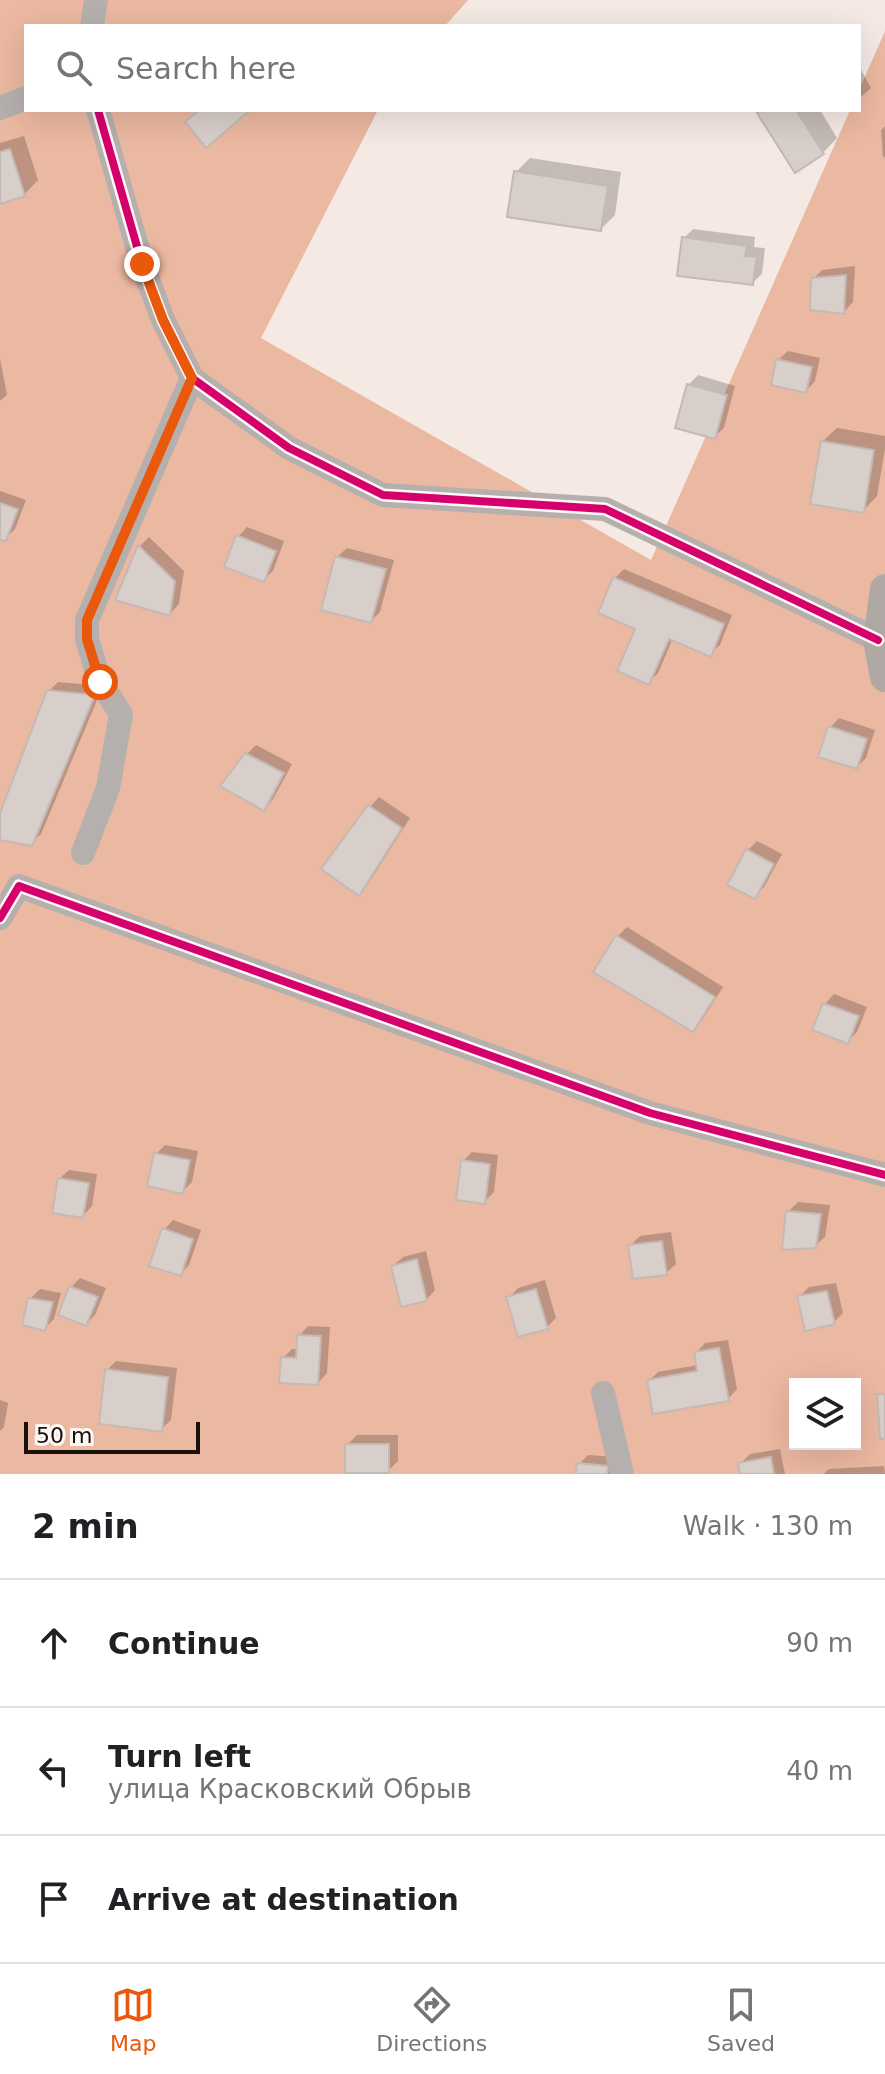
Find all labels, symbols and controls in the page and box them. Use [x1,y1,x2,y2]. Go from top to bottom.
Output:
search box [24,24,861,112]
icon: search [52,46,96,90]
text: Search here [116,51,296,86]
route end [124,246,160,282]
route start [82,664,118,700]
map controls [789,1378,861,1450]
button: layers [789,1378,861,1450]
scale bar [24,1418,200,1454]
text: 50 m [36,1423,92,1448]
text: 2 min [32,1506,139,1546]
text: Walk · 130 m [683,1511,853,1541]
icon: ahead [32,1621,76,1665]
text: Continue [108,1626,260,1661]
text: 90 m [786,1628,853,1658]
text: Turn left [108,1739,251,1774]
icon: left [32,1749,76,1793]
text: 40 m [786,1756,853,1786]
text: улица Красковский Обрыв [108,1774,472,1804]
icon: arrive [32,1877,76,1921]
text: Arrive at destination [108,1882,459,1917]
tab: Map [110,1983,156,2056]
tab: Directions [376,1983,487,2056]
tab: Saved [707,1983,775,2056]

